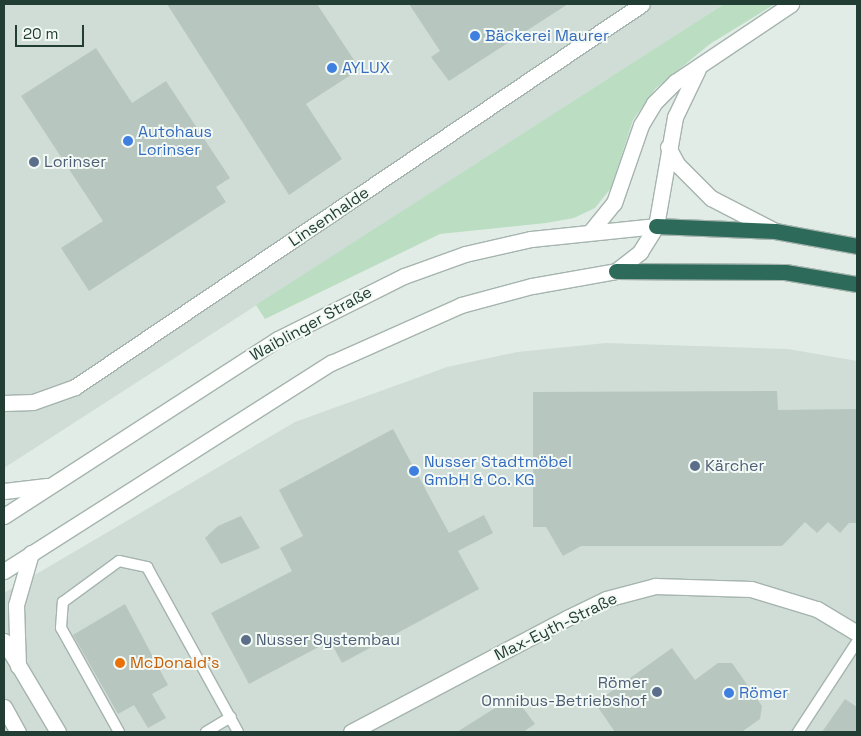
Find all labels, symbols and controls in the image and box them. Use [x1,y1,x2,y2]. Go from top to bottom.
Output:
scale bar [18,15,86,47]
text: 20 m [23,24,58,43]
place label: Bäckerei Maurer [485,26,609,46]
marker: Bäckerei Maurer [469,30,481,42]
place label: AYLUX [342,58,390,78]
marker: AYLUX [326,62,338,74]
place label: Autohaus Lorinser [138,122,212,160]
marker: Autohaus Lorinser [122,135,134,147]
place label: Lorinser [44,152,106,172]
marker: Lorinser [28,156,40,168]
street label: Linsenhalde [285,183,373,251]
street label: Waiblinger Straße [247,283,375,365]
place label: Nusser Stadtmöbel GmbH & Co. KG [424,452,572,490]
place label: Kärcher [705,456,765,476]
marker: Kärcher [689,460,701,472]
marker: Nusser Stadtmöbel GmbH & Co. KG [408,465,420,477]
street label: Max-Eyth-Straße [492,589,620,665]
place label: Nusser Systembau [256,630,400,650]
marker: Nusser Systembau [240,634,252,646]
place label: McDonald's [130,653,220,673]
marker: McDonald's [114,657,126,669]
place label: Römer Omnibus-Betriebshof [481,673,647,711]
place label: Römer [739,683,788,703]
marker: Römer Omnibus-Betriebshof [651,686,663,698]
marker: Römer [723,687,735,699]

